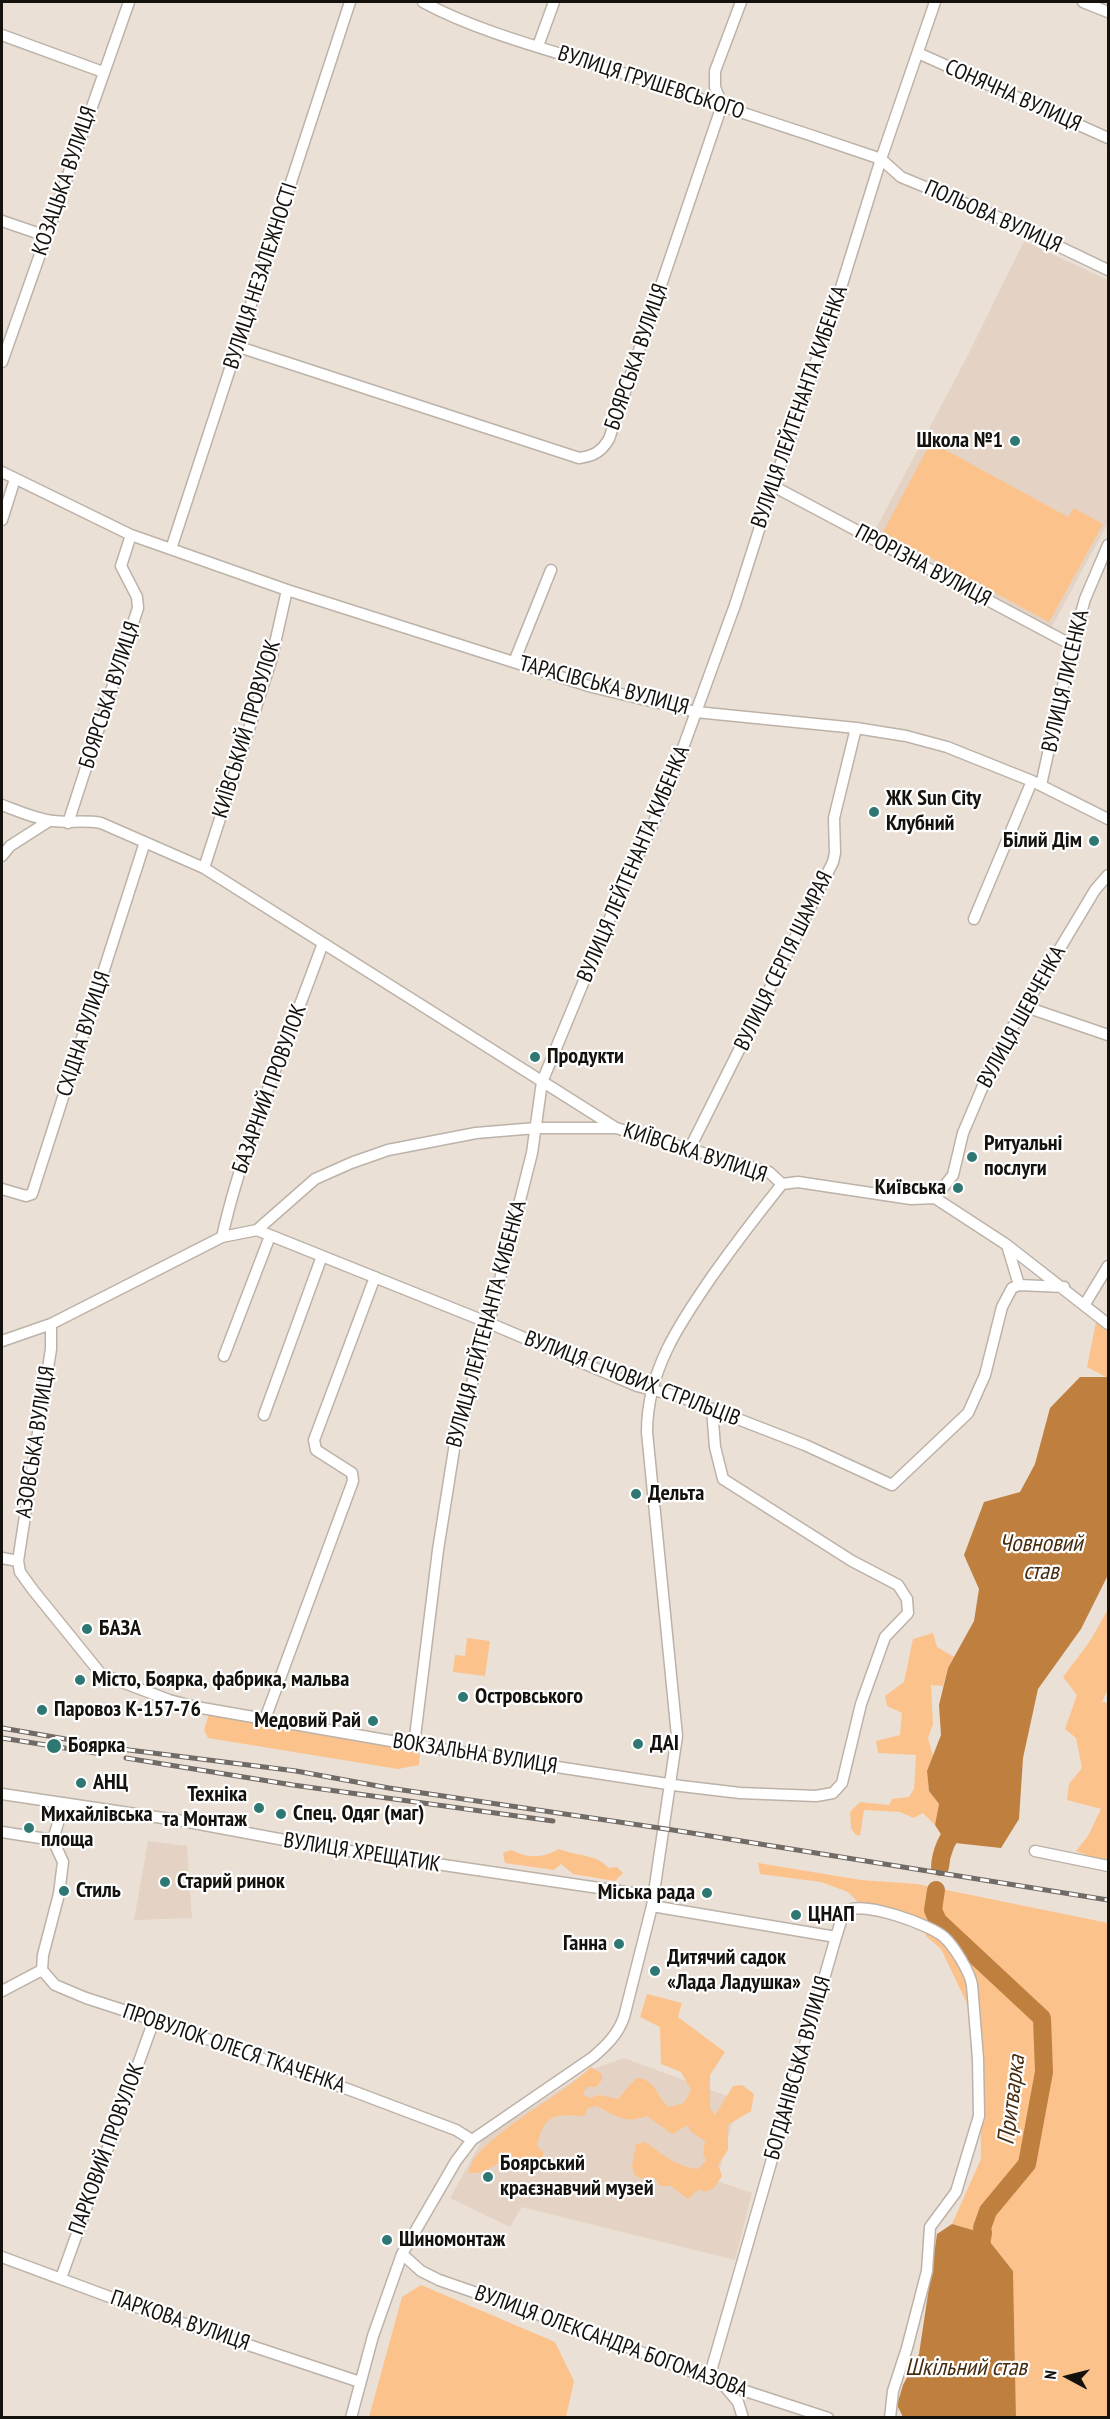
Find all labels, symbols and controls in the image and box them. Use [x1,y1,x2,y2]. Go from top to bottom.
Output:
street label: ВУЛИЦЯ ГРУШЕВСЬКОГО [554,40,748,126]
street label: СОНЯЧНА ВУЛИЦЯ [941,54,1085,138]
street label: КОЗАЦЬКА ВУЛИЦЯ [27,103,103,259]
street label: ПОЛЬОВА ВУЛИЦЯ [920,175,1066,259]
street label: ВУЛИЦЯ НЕЗАЛЕЖНОСТІ [218,180,304,372]
street label: БОЯРСЬКА ВУЛИЦЯ [600,280,674,434]
street label: ВУЛИЦЯ ЛЕЙТЕНАНТА КИБЕНКА [746,282,854,532]
place label: Школа №1 [916,428,1003,454]
marker: Школа №1 [1008,434,1022,448]
street label: ПРОРІЗНА ВУЛИЦЯ [851,519,995,613]
street label: ВУЛИЦЯ ЛИСЕНКА [1037,607,1095,755]
street label: БОЯРСЬКА ВУЛИЦЯ [74,618,146,772]
street label: КИЇВСЬКИЙ ПРОВУЛОК [207,637,287,821]
street label: ТАРАСІВСЬКА ВУЛИЦЯ [516,651,692,721]
street label: ВУЛИЦЯ ЛЕЙТЕНАНТА КИБЕНКА [572,742,696,986]
place label: ЖК Sun City Клубний [886,786,981,837]
marker: ЖК Sun City Клубний [867,805,881,819]
place label: Білий Дім [1003,828,1082,854]
marker: Білий Дім [1087,834,1101,848]
street label: ВУЛИЦЯ СЕРГІЯ ШАМРАЯ [729,867,839,1055]
street label: ВУЛИЦЯ ШЕВЧЕНКА [972,941,1072,1093]
street label: СХІДНА ВУЛИЦЯ [51,968,117,1100]
street label: БАЗАРНИЙ ПРОВУЛОК [227,1001,313,1177]
place label: Продукти [547,1044,624,1070]
marker: Продукти [528,1050,542,1064]
street label: КИЇВСЬКА ВУЛИЦЯ [620,1117,770,1189]
place label: Ритуальні послуги [984,1131,1062,1182]
marker: Ритуальні послуги [965,1150,979,1164]
place label: Київська [875,1175,946,1201]
marker: Київська [951,1181,965,1195]
street label: ВУЛИЦЯ ЛЕЙТЕНАНТА КИБЕНКА [441,1198,533,1450]
street label: ВУЛИЦЯ СІЧОВИХ СТРІЛЬЦІВ [520,1326,744,1432]
street label: АЗОВСЬКА ВУЛИЦЯ [11,1364,61,1520]
place label: Дельта [648,1481,704,1507]
marker: Дельта [629,1487,643,1501]
water label: Човновий став [999,1530,1083,1586]
place label: БАЗА [99,1616,141,1642]
marker: БАЗА [80,1622,94,1636]
place label: Місто, Боярка, фабрика, мальва [92,1667,349,1693]
marker: Місто, Боярка, фабрика, мальва [73,1673,87,1687]
place label: Островського [475,1684,583,1710]
marker: Островського [456,1690,470,1704]
place label: Паровоз К-157-76 [54,1697,201,1723]
marker: Паровоз К-157-76 [35,1703,49,1717]
place label: Медовий Рай [254,1708,361,1734]
marker: Медовий Рай [366,1714,380,1728]
street label: ВОКЗАЛЬНА ВУЛИЦЯ [391,1728,559,1780]
place label: ДАІ [650,1731,679,1757]
place label: Боярка [68,1733,125,1759]
marker: Боярка [45,1737,63,1755]
marker: ДАІ [631,1737,645,1751]
place label: АНЦ [93,1770,128,1796]
marker: АНЦ [74,1776,88,1790]
place label: Техніка та Монтаж [162,1782,247,1834]
marker: Техніка та Монтаж [252,1801,266,1815]
place label: Спец. Одяг (маг) [293,1801,424,1827]
place label: Михайлівська площа [41,1802,153,1854]
marker: Спец. Одяг (маг) [274,1807,288,1821]
marker: Михайлівська площа [22,1821,36,1835]
street label: ВУЛИЦЯ ХРЕЩАТИК [282,1828,442,1878]
place label: Старий ринок [177,1869,285,1895]
marker: Старий ринок [158,1875,172,1889]
place label: Стиль [76,1878,121,1904]
place label: Міська рада [598,1880,695,1906]
marker: Стиль [57,1884,71,1898]
marker: Міська рада [700,1886,714,1900]
place label: ЦНАП [808,1902,855,1928]
marker: ЦНАП [789,1908,803,1922]
place label: Ганна [563,1931,607,1957]
marker: Ганна [612,1937,626,1951]
place label: Дитячий садок «Лада Ладушка» [667,1945,801,1996]
marker: Дитячий садок «Лада Ладушка» [648,1964,662,1978]
street label: БОГДАНІВСЬКА ВУЛИЦЯ [759,1973,837,2163]
street label: ПРОВУЛОК ОЛЕСЯ ТКАЧЕНКА [119,1999,349,2099]
water label: Притварка [992,2054,1032,2146]
street label: ПАРКОВИЙ ПРОВУЛОК [64,2060,150,2238]
place label: Боярський краєзнавчий музей [500,2151,654,2202]
marker: Боярський краєзнавчий музей [481,2170,495,2184]
place label: Шиномонтаж [399,2227,505,2253]
marker: Шиномонтаж [380,2233,394,2247]
street label: ВУЛИЦЯ ОЛЕКСАНДРА БОГОМАЗОВА [471,2280,751,2404]
street label: ПАРКОВА ВУЛИЦЯ [107,2285,253,2357]
north arrow [1038,2347,1098,2407]
water label: Шкільний став [905,2354,1027,2382]
text: N [1040,2369,1061,2380]

